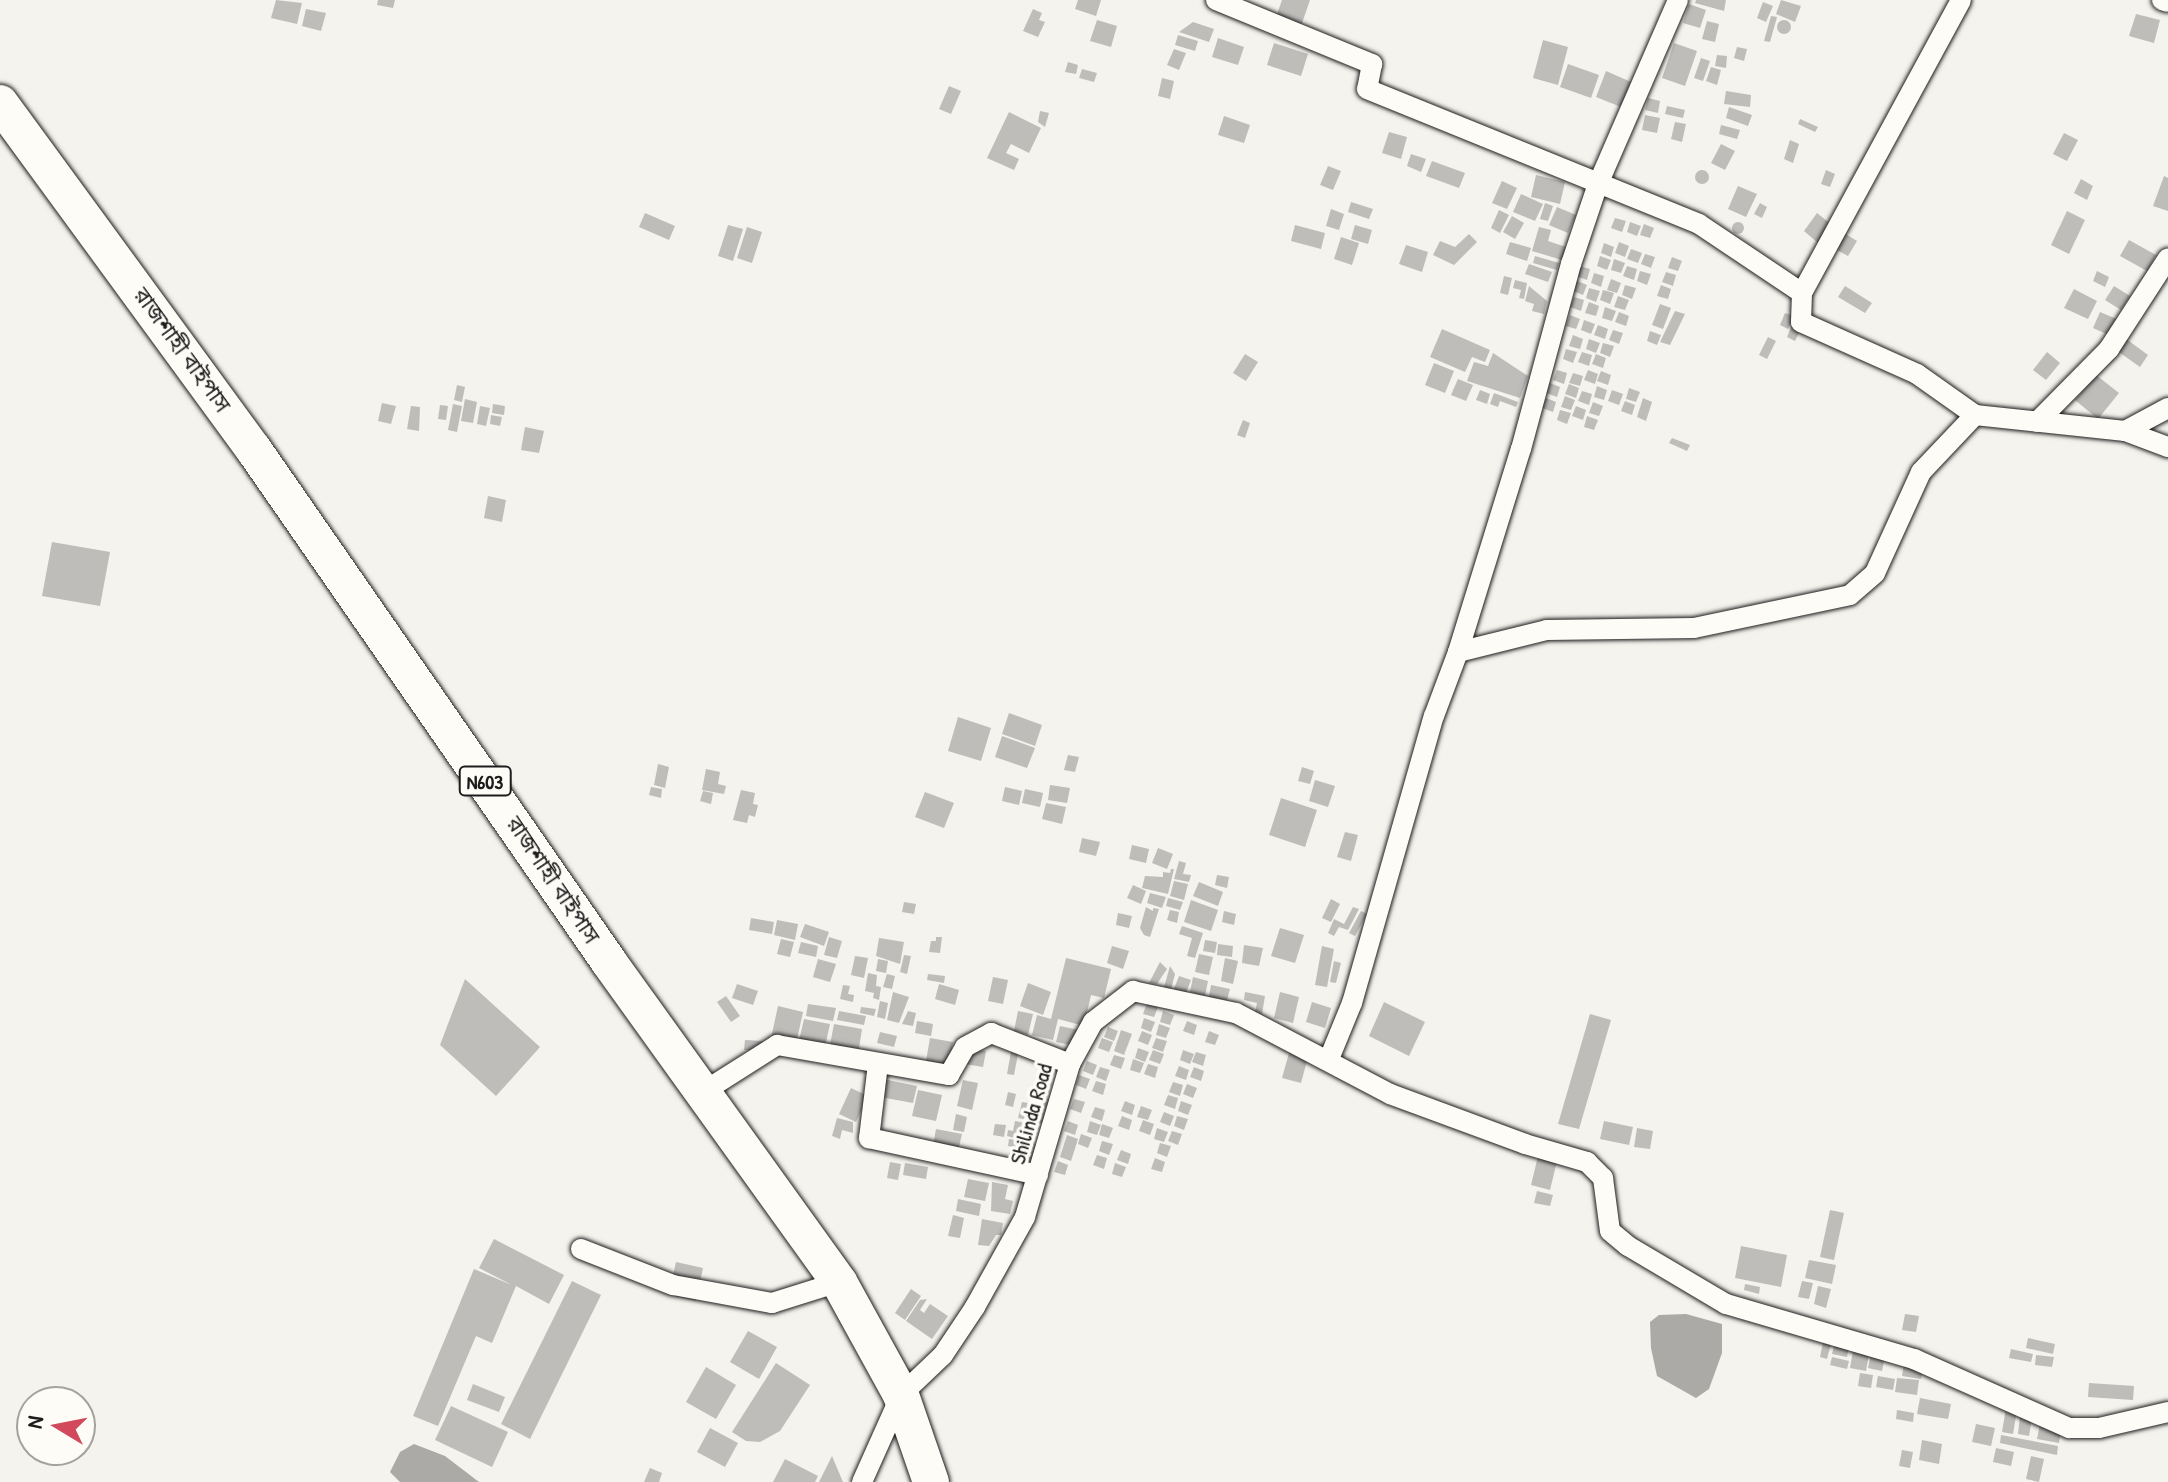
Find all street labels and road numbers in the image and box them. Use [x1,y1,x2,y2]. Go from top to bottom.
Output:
street label: রাজশাহী বাইপাস [128,283,236,417]
road number: N603 [457,765,513,797]
street label: রাজশাহী বাইপাস [501,812,605,948]
street label: Shilinda Road [1004,1061,1058,1167]

